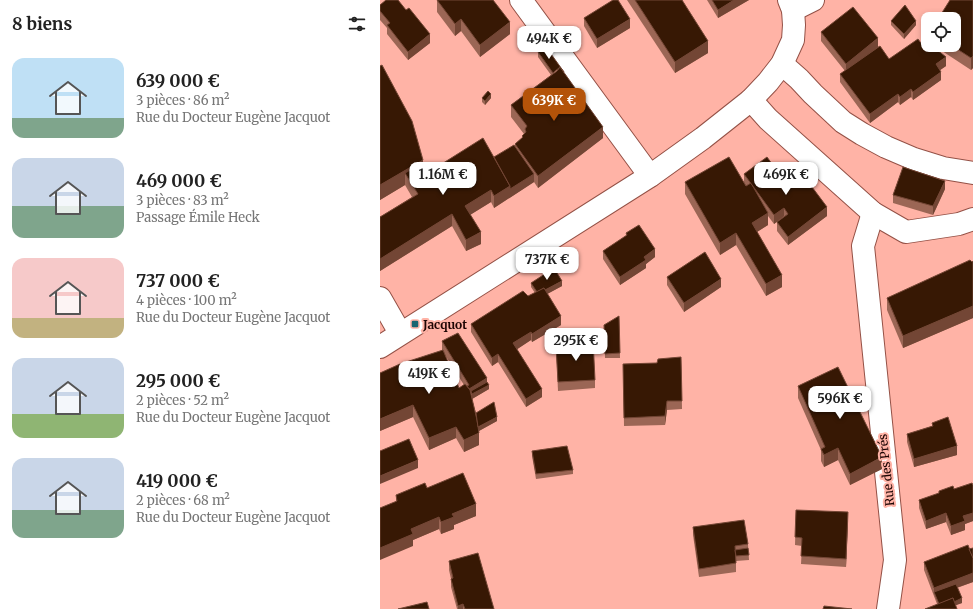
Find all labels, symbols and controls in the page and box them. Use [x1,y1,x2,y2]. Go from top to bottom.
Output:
map controls [921,12,961,52]
button: locate [921,12,961,52]
text: 8 biens [12,13,72,35]
icon: filters [346,13,368,35]
pin: 494K € [516,26,582,60]
text: 494K € [526,30,572,47]
text: 639 000 € [136,70,220,92]
icon: home [44,74,92,122]
pin: 639K € [521,88,587,122]
text: 3 pièces · 86 m² [136,92,229,109]
text: 639K € [532,92,576,109]
text: Rue du Docteur Eugène Jacquot [136,109,330,126]
pin: 1.16M € [406,162,480,196]
pin: 469K € [753,162,819,196]
text: 1.16M € [418,166,468,183]
text: 469K € [763,166,809,183]
text: 469 000 € [136,170,222,192]
icon: home [44,174,92,222]
text: 3 pièces · 83 m² [136,192,229,209]
text: Passage Émile Heck [136,209,260,226]
pin: 737K € [514,247,580,281]
text: 737K € [525,251,569,268]
text: 737 000 € [136,270,220,292]
icon: home [44,274,92,322]
text: 4 pièces · 100 m² [136,292,237,309]
text: Rue du Docteur Eugène Jacquot [136,309,330,326]
place label: Jacquot [422,317,467,332]
marker: Jacquot [410,319,420,329]
pin: 295K € [543,328,609,362]
text: 295K € [553,332,599,349]
pin: 419K € [396,361,462,395]
text: 419K € [408,365,450,382]
text: 295 000 € [136,370,220,392]
icon: home [44,374,92,422]
pin: 596K € [807,386,873,420]
text: 596K € [817,390,863,407]
text: 2 pièces · 52 m² [136,392,229,409]
text: Rue du Docteur Eugène Jacquot [136,409,330,426]
street label: Rue des Prés [875,433,897,507]
text: 419 000 € [136,470,218,492]
icon: home [44,474,92,522]
text: 2 pièces · 68 m² [136,492,230,509]
text: Rue du Docteur Eugène Jacquot [136,509,330,526]

